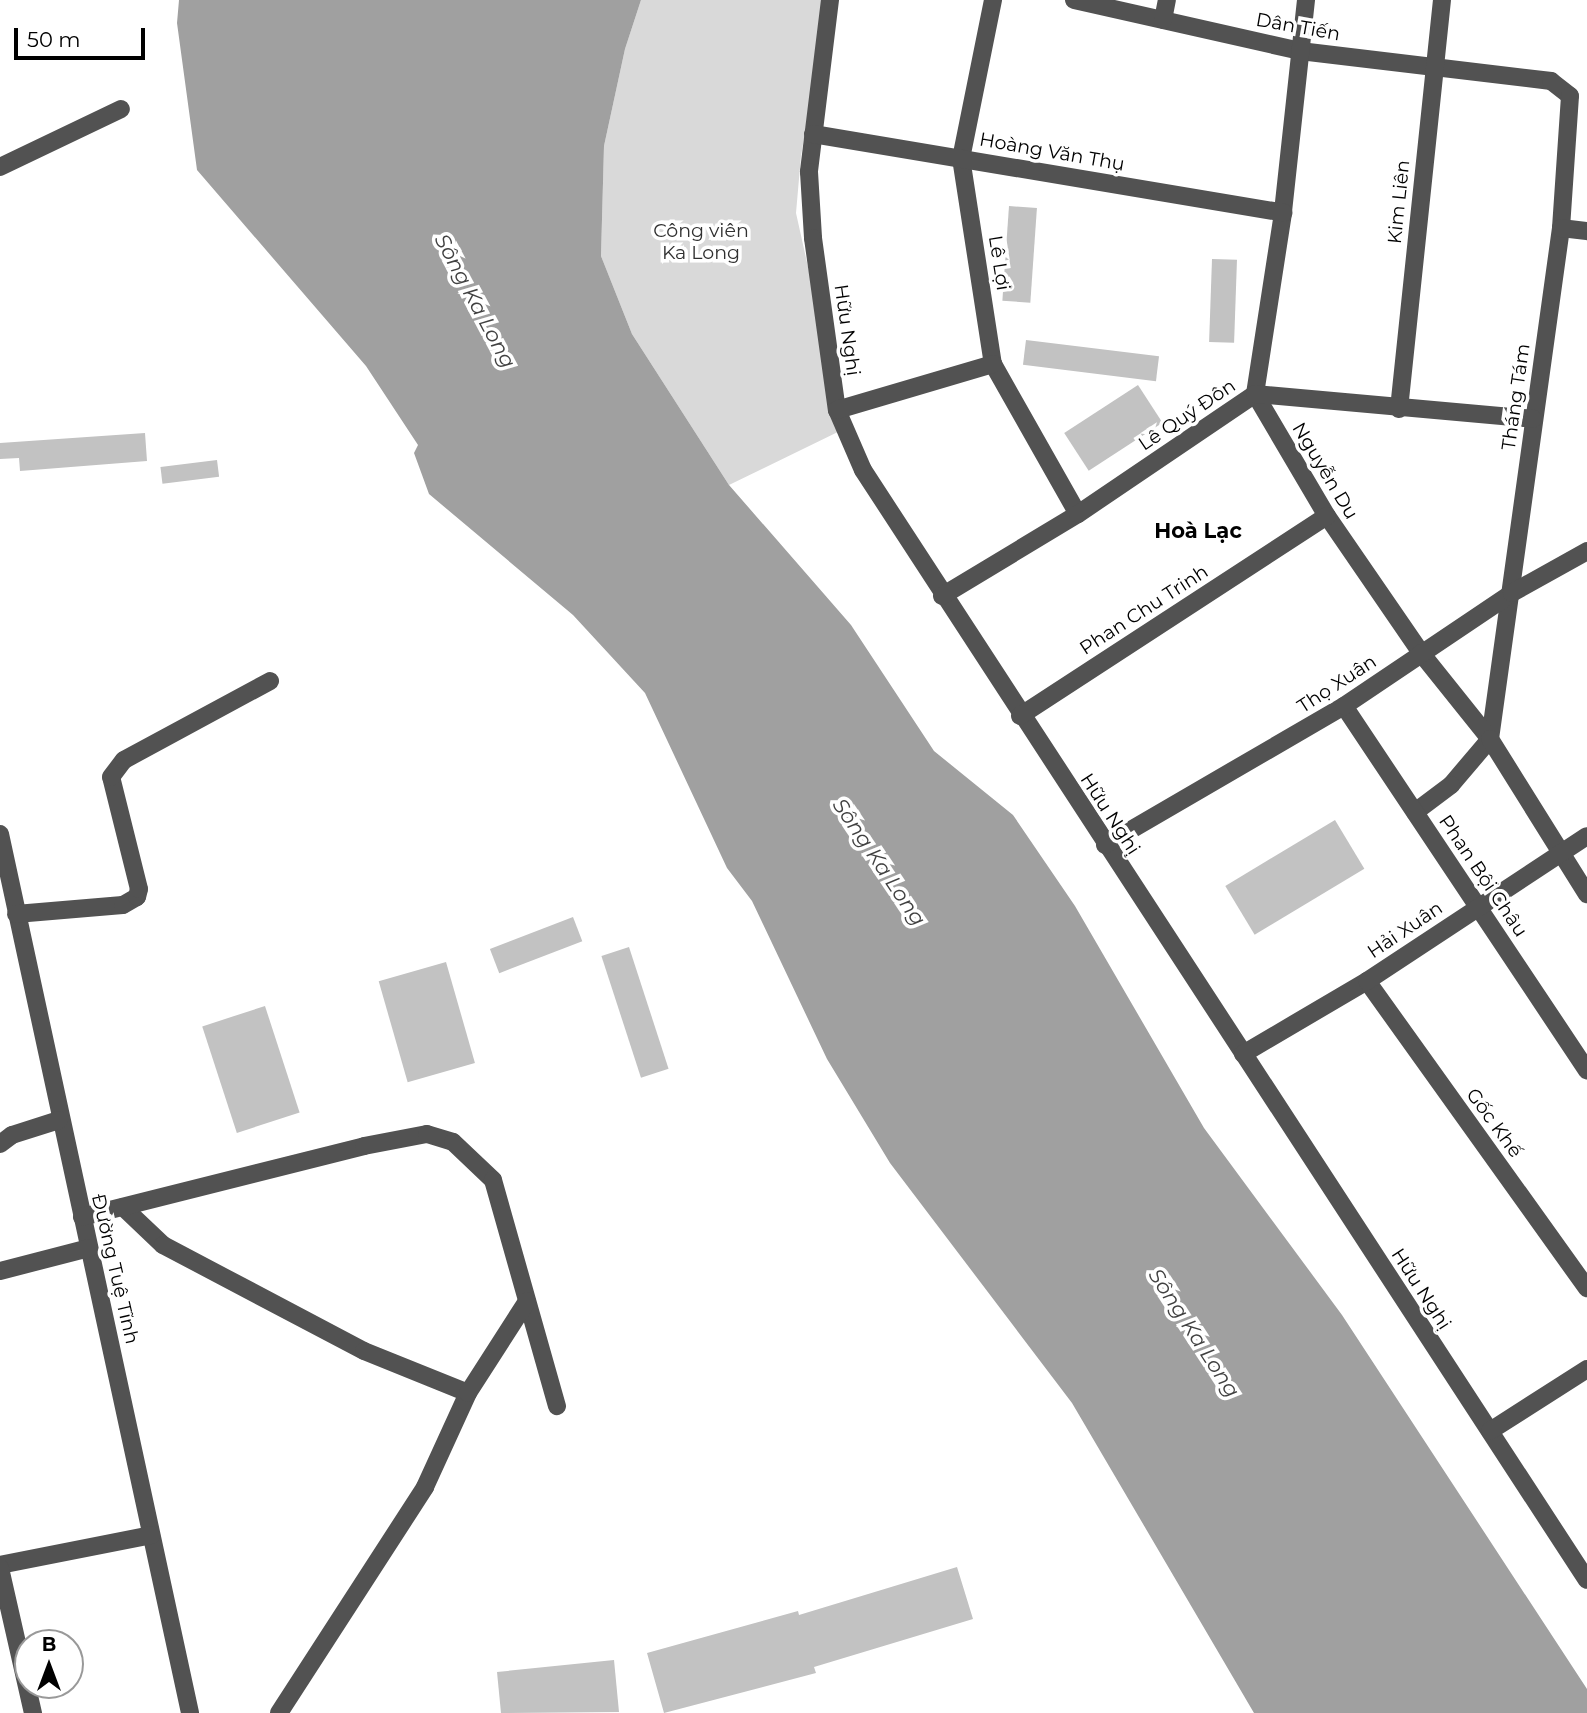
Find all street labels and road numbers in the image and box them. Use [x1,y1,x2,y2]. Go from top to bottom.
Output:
street label: Dân Tiến [1254,8,1342,46]
street label: Hoàng Văn Thụ [978,128,1126,176]
street label: Kim Liên [1383,159,1415,245]
street label: Lê Lợi [983,234,1015,292]
street label: Hữu Nghị [829,283,865,377]
street label: Tháng Tám [1497,342,1535,452]
street label: Lê Quý Đôn [1134,374,1240,456]
street label: Nguyễn Du [1287,418,1363,524]
street label: Phan Chu Trinh [1076,560,1212,660]
street label: Thọ Xuân [1293,650,1381,718]
street label: Hữu Nghị [1075,769,1145,859]
street label: Phan Bội Châu [1434,811,1532,941]
street label: Hải Xuân [1363,897,1447,963]
street label: Gốc Khế [1461,1084,1527,1162]
street label: Đường Tuệ Tĩnh [87,1192,143,1346]
street label: Hữu Nghị [1386,1244,1456,1334]

